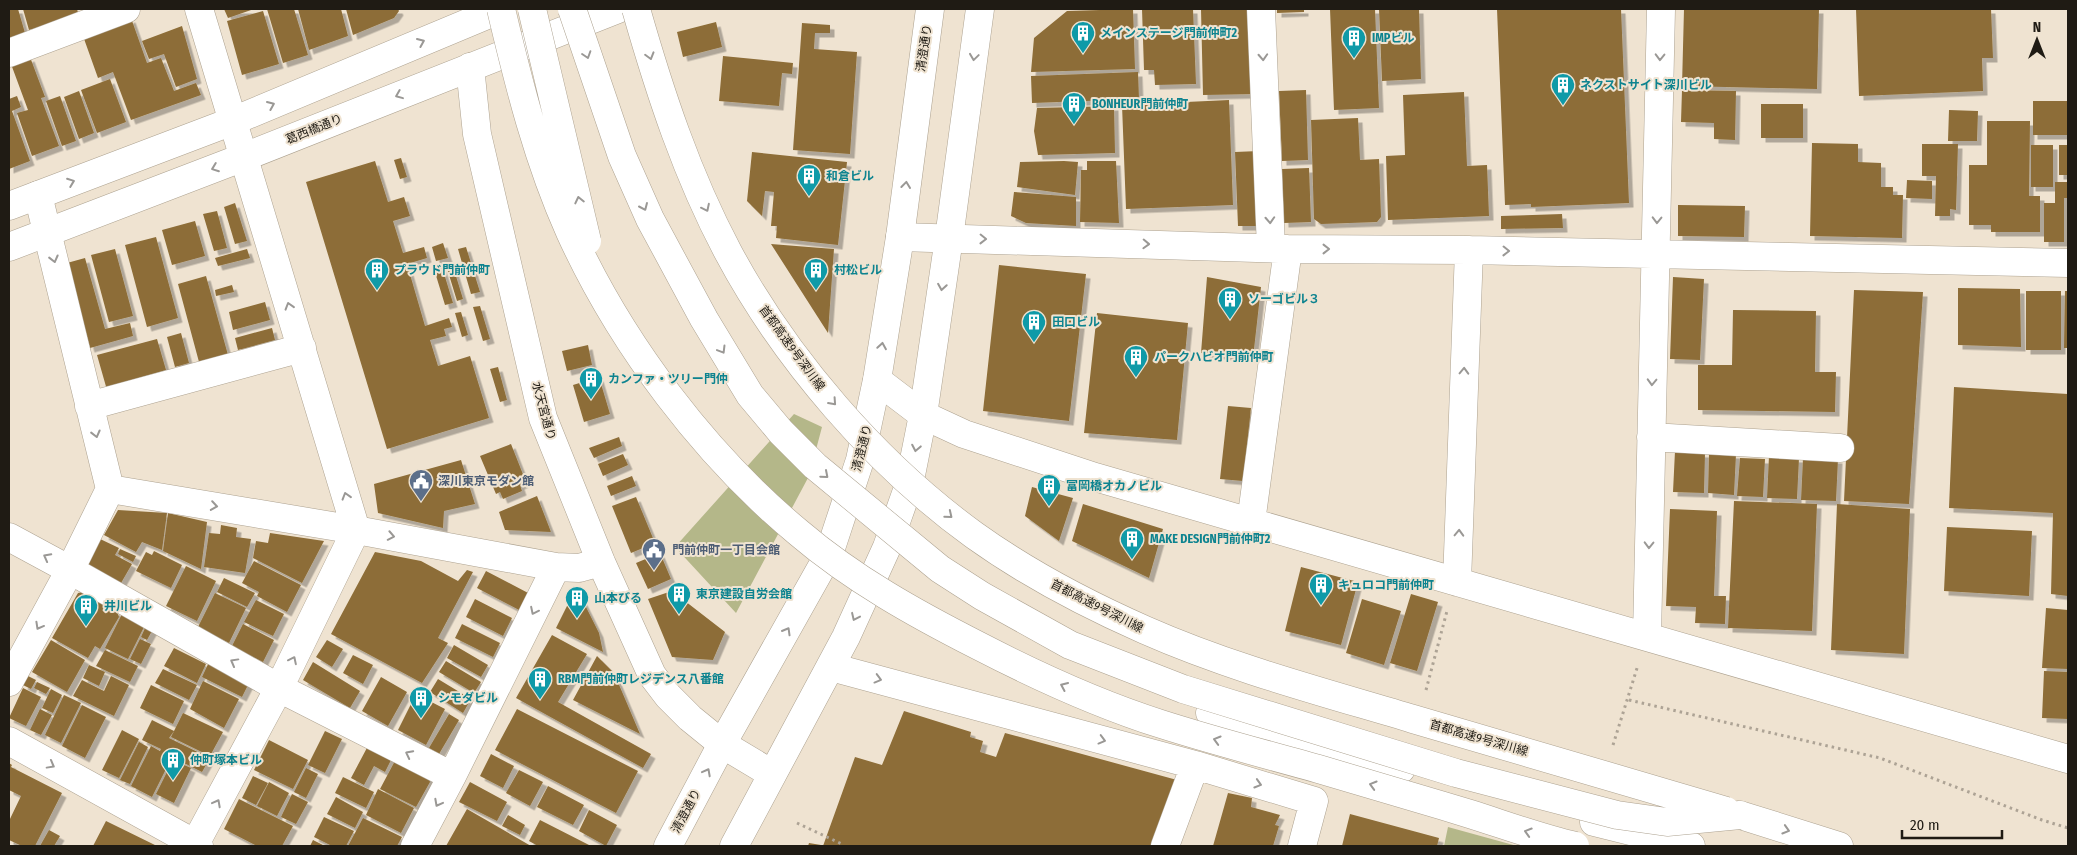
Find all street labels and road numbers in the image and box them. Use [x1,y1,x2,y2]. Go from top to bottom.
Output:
street label: 清澄通り [914,23,934,73]
street label: 葛西橋通り [284,111,344,147]
street label: 首都高速9号深川線 [756,303,828,393]
street label: 水天宮通り [529,380,559,442]
street label: 清澄通り [849,423,875,473]
street label: 首都高速9号深川線 [1048,577,1146,635]
street label: 首都高速9号深川線 [1428,717,1530,759]
street label: 清澄通り [669,787,703,835]

